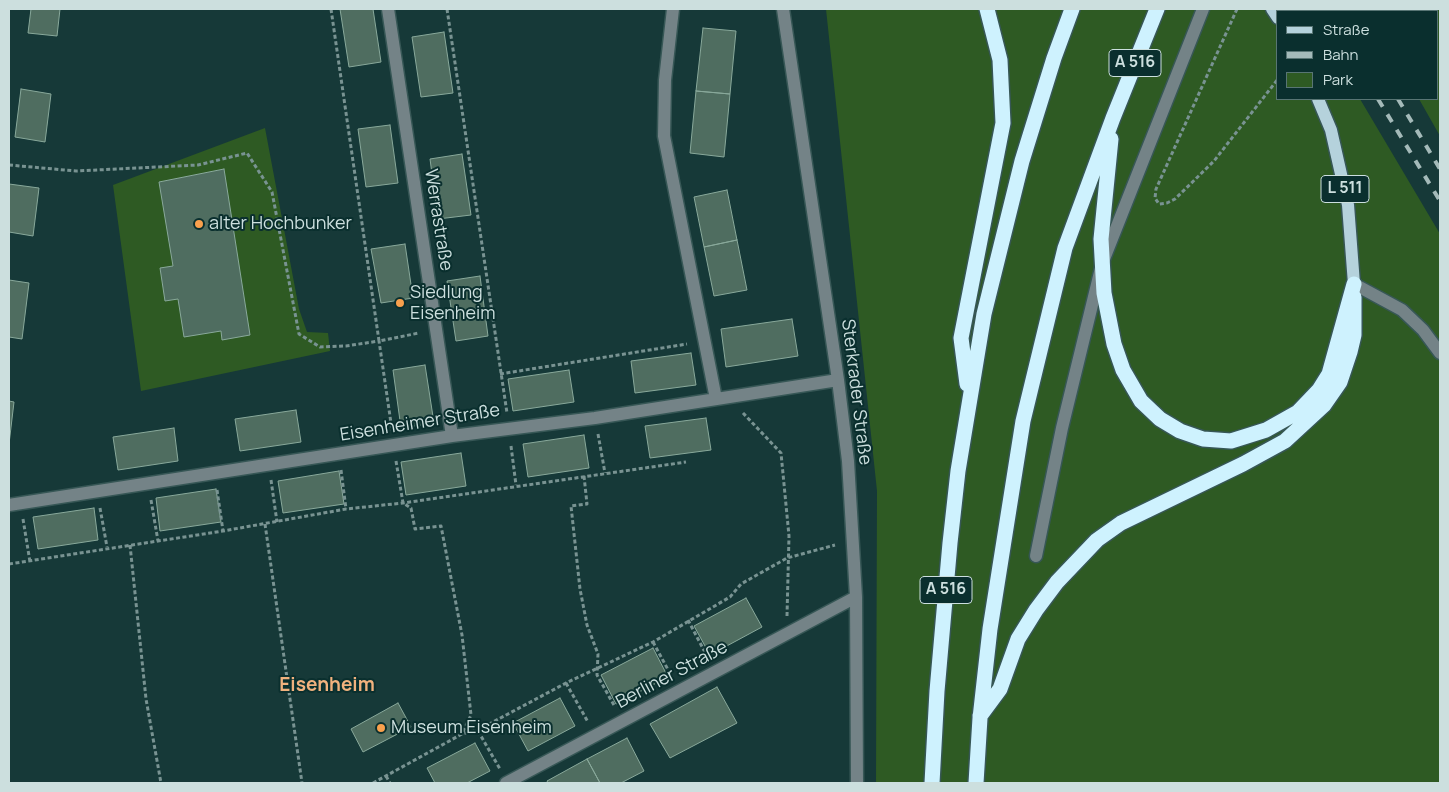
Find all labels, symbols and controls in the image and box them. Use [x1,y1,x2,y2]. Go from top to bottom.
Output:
legend [1276,10,1439,100]
text: Straße [1323,19,1369,40]
text: Bahn [1323,44,1358,65]
road number: A 516 [1109,49,1161,76]
text: Park [1323,69,1353,90]
street label: Werrastraße [419,167,457,273]
road number: L 511 [1321,175,1369,202]
place label: alter Hochbunker [209,213,352,235]
marker: alter Hochbunker [193,218,205,230]
place label: Siedlung Eisenheim [410,282,496,324]
marker: Siedlung Eisenheim [394,297,406,309]
street label: Sterkrader Straße [836,318,876,466]
street label: Eisenheimer Straße [338,400,502,446]
road number: A 516 [920,576,972,604]
street label: Berliner Straße [612,636,732,714]
district label: Eisenheim [279,675,375,697]
place label: Museum Eisenheim [391,717,552,739]
marker: Museum Eisenheim [375,722,387,734]

